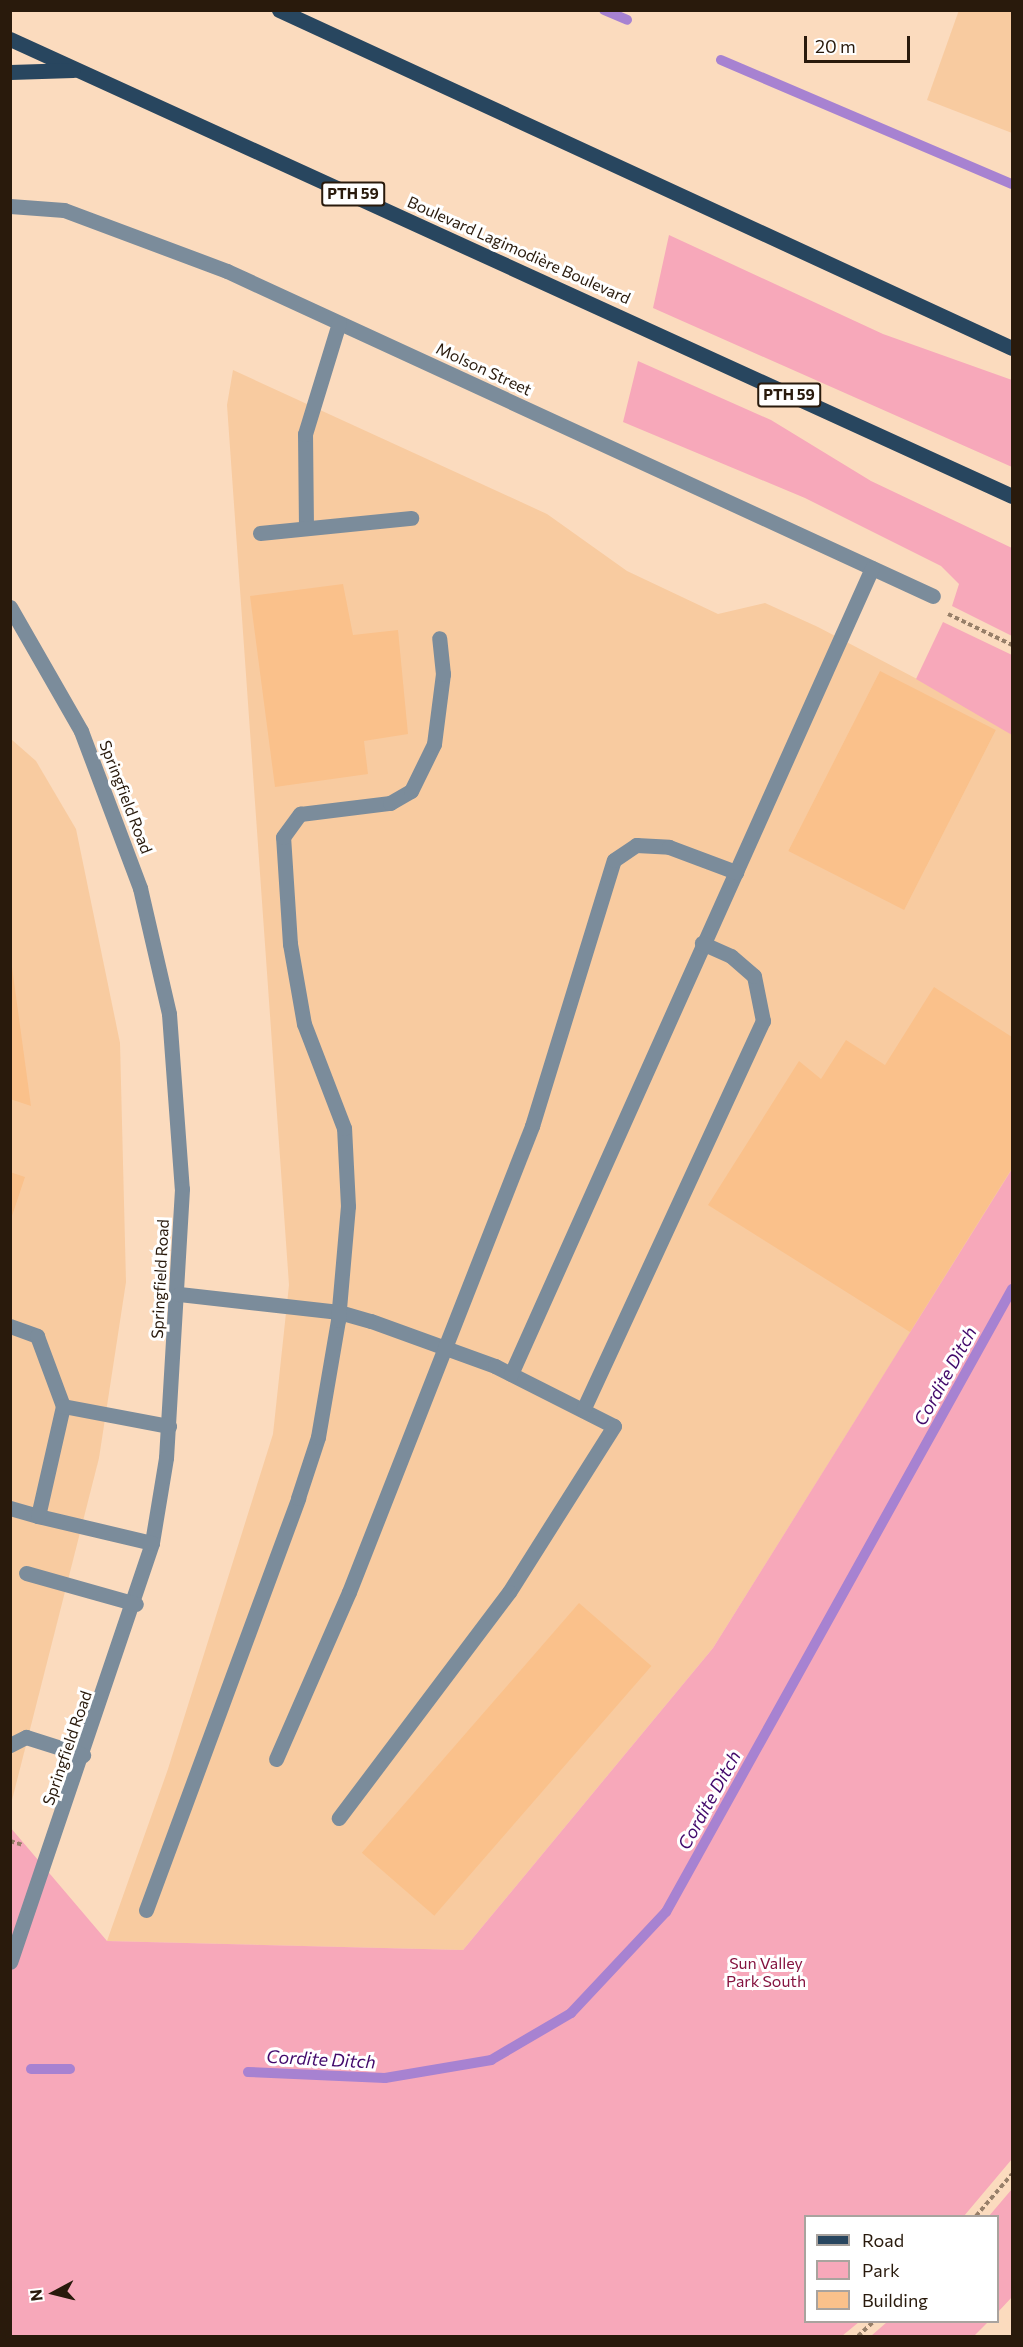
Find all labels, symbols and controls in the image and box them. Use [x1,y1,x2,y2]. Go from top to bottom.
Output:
scale bar [807,24,914,62]
text: 20 m [815,35,856,57]
road number: PTH 59 [320,182,386,206]
street label: Boulevard Lagimodière Boulevard [405,192,633,308]
street label: Molson Street [433,338,535,400]
road number: PTH 59 [756,383,822,407]
street label: Springfield Road [96,738,156,856]
street label: Springfield Road [147,1219,173,1339]
water label: Cordite Ditch [909,1323,981,1429]
street label: Springfield Road [38,1688,96,1808]
water label: Cordite Ditch [673,1747,745,1853]
park label: Sun Valley Park South [726,1953,806,1991]
water label: Cordite Ditch [266,2045,376,2073]
legend [804,2215,999,2323]
text: Road [862,2229,904,2251]
text: Park [862,2259,900,2281]
north arrow [24,2263,84,2323]
text: N [25,2288,46,2302]
text: Building [862,2289,928,2311]

